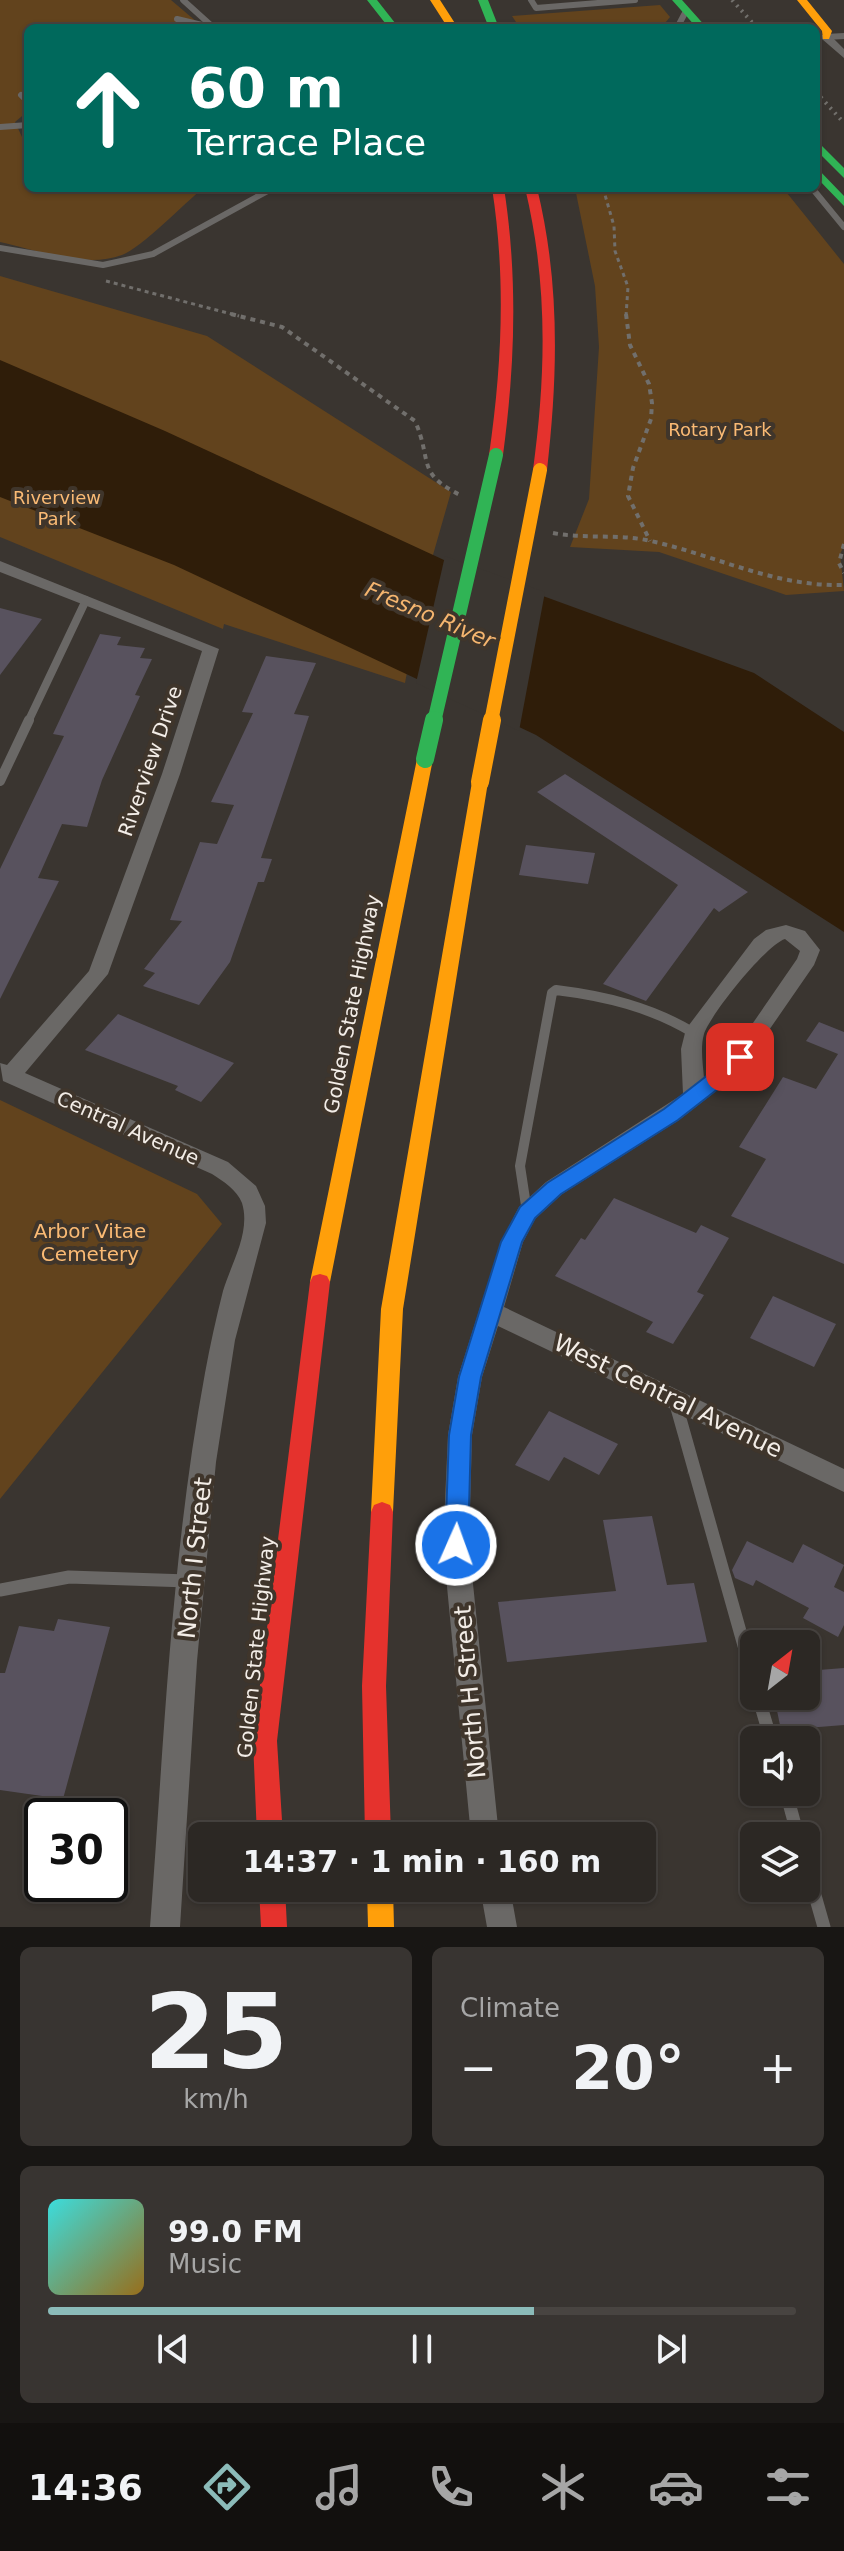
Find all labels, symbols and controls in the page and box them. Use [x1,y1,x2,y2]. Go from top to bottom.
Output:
text: 60 m [188,55,344,120]
icon: ahead [56,56,160,160]
text: Terrace Place [188,122,426,163]
park label: Rotary Park [668,419,772,440]
park label: Riverview Park [13,487,101,529]
water label: Fresno River [362,577,500,654]
street label: Riverview Drive [113,683,187,839]
street label: Golden State Highway [319,892,385,1116]
pin [706,1023,774,1091]
icon: arrive [718,1035,762,1079]
street label: Central Avenue [53,1086,203,1170]
park label: Arbor Vitae Cemetery [34,1219,146,1266]
street label: West Central Avenue [549,1328,787,1464]
street label: North I Street [173,1476,217,1640]
position arrow [414,1503,498,1587]
street label: Golden State Highway [232,1535,280,1759]
street label: North H Street [448,1604,492,1780]
north arrow [740,1630,820,1710]
map controls [740,1630,820,1902]
button: sound [740,1726,820,1806]
speed limit sign: 30 [24,1798,128,1902]
button: layers [740,1822,820,1902]
text: 14:37 · 1 min · 160 m [243,1844,601,1879]
text: 25 [144,1971,288,2093]
text: Climate [460,1993,560,2023]
text: 20° [571,2033,685,2103]
text: − [460,2042,497,2093]
text: + [759,2042,796,2093]
text: km/h [183,2084,249,2114]
text: 99.0 FM [168,2214,303,2249]
text: Music [168,2249,242,2279]
icon: previous [151,2327,195,2371]
icon: pause [400,2327,444,2371]
icon: next [649,2327,693,2371]
icon: directions [199,2459,255,2515]
icon: music [311,2459,367,2515]
icon: phone [423,2459,479,2515]
icon: climate [535,2459,591,2515]
icon: car [648,2459,704,2515]
icon: filters [760,2459,816,2515]
text: 14:36 [28,2467,143,2508]

